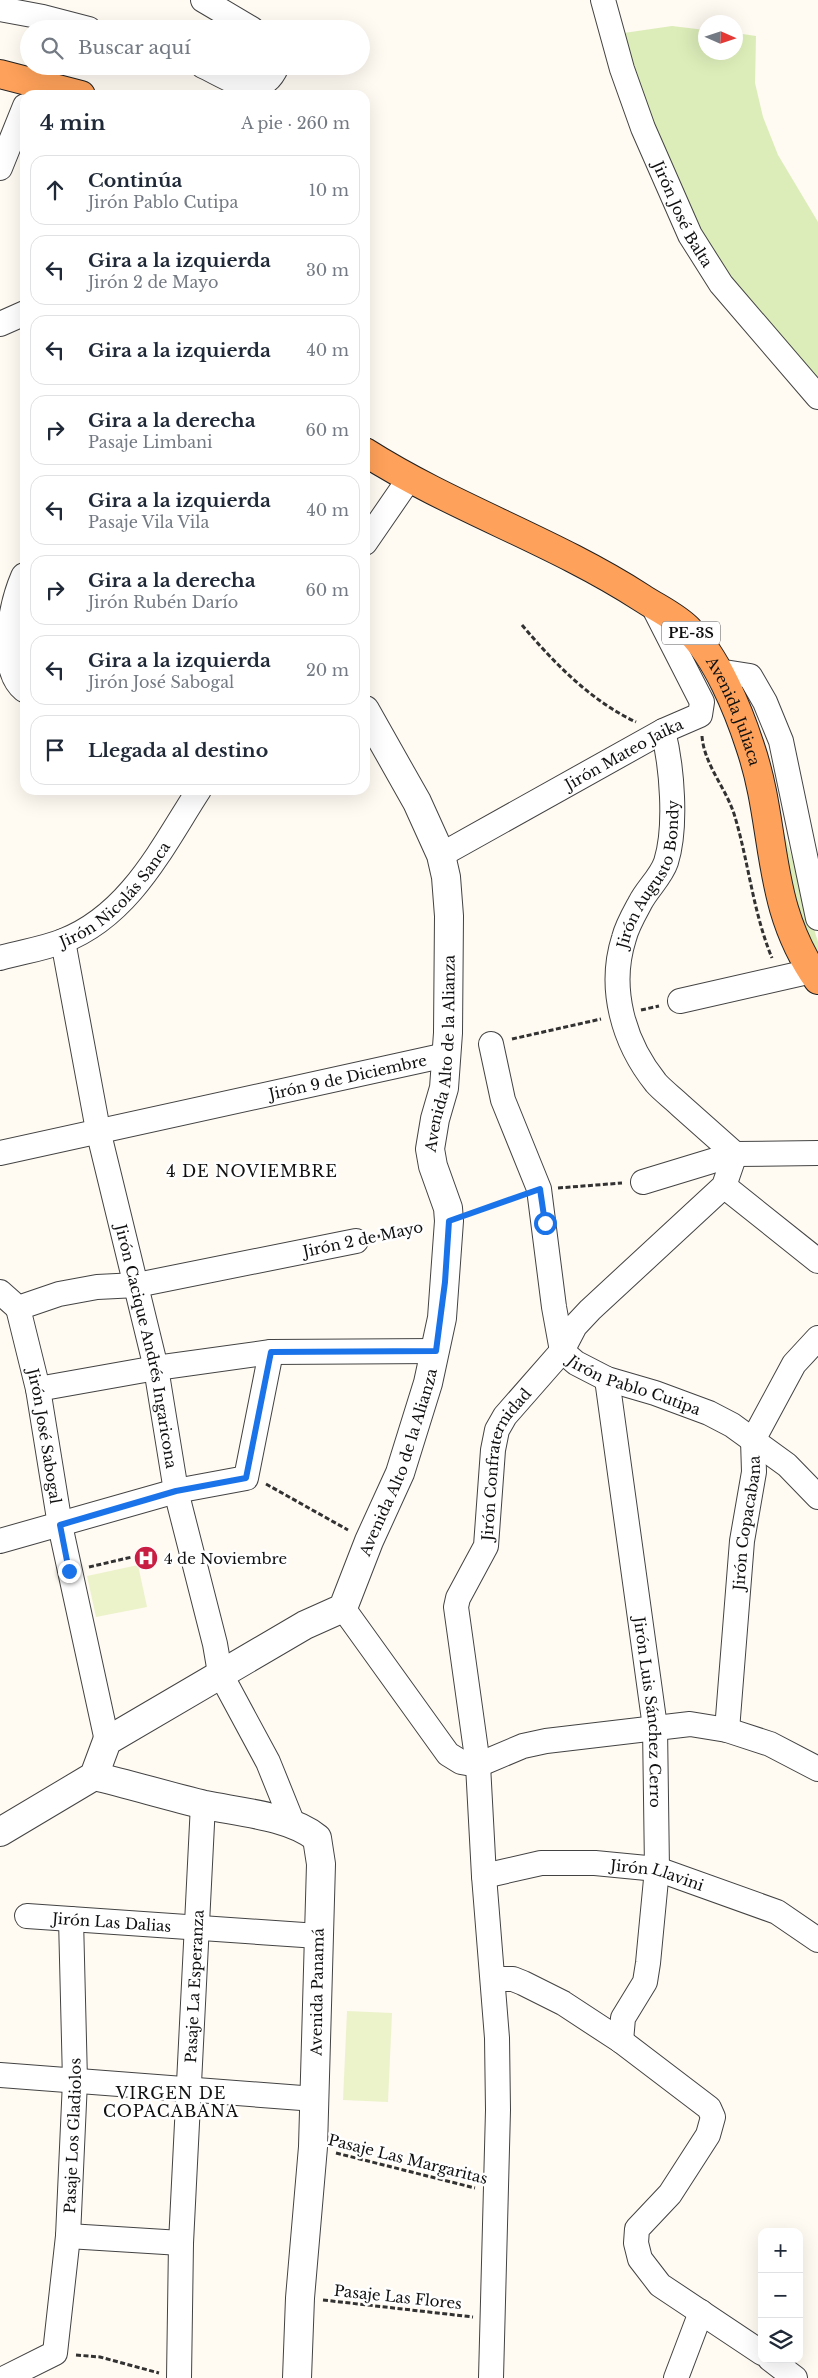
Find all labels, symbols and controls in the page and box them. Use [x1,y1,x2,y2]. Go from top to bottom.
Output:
north arrow [698,15,743,60]
search box [20,20,370,75]
icon: search [38,34,66,62]
text: Buscar aquí [78,36,191,59]
text: 4 min [40,110,106,136]
text: A pie · 260 m [241,113,350,133]
street label: Jirón José Balta [648,156,718,271]
text: Continúa [88,169,182,192]
icon: ahead [41,176,69,204]
text: 10 m [309,180,349,200]
text: Jirón Pablo Cutipa [88,192,238,212]
text: Gira a la izquierda [88,249,271,272]
icon: left [41,256,69,284]
text: 30 m [306,260,349,280]
text: Jirón 2 de Mayo [88,272,218,292]
icon: left [41,336,69,364]
text: Gira a la izquierda [88,339,271,362]
text: 40 m [306,340,349,360]
text: Gira a la derecha [88,409,256,432]
icon: right [41,416,69,444]
text: 60 m [306,420,349,440]
text: Pasaje Limbani [88,432,212,452]
text: Gira a la izquierda [88,489,271,512]
icon: left [41,496,69,524]
text: 40 m [306,500,349,520]
text: Pasaje Vila Vila [88,512,209,532]
text: Gira a la derecha [88,569,256,592]
icon: right [41,576,69,604]
text: 60 m [306,580,349,600]
text: Jirón Rubén Darío [88,592,238,612]
road number: PE-3S [662,622,720,644]
text: Gira a la izquierda [88,649,271,672]
street label: Avenida Juliaca [702,652,765,768]
icon: left [41,656,69,684]
text: 20 m [306,660,349,680]
text: Jirón José Sabogal [88,672,234,692]
street label: Jirón Mateo Jaika [560,714,686,794]
icon: arrive [41,736,69,764]
text: Llegada al destino [88,739,268,762]
street label: Jirón Augusto Bondy [612,799,682,952]
street label: Jirón Nicolás Sanca [55,837,174,952]
street label: Avenida Alto de la Alianza [420,954,458,1154]
street label: Jirón 9 de Diciembre [265,1050,428,1104]
district label: 4 DE NOVIEMBRE [166,1161,338,1181]
route start [534,1212,557,1235]
street label: Jirón 2 de Mayo [299,1217,425,1261]
street label: Jirón Cacique Andrés Ingaricona [111,1220,182,1470]
street label: Jirón Pablo Cutipa [562,1349,704,1419]
street label: Jirón José Sabogal [23,1364,66,1505]
street label: Avenida Alto de la Alianza [354,1366,441,1559]
street label: Jirón Confraternidad [477,1384,535,1543]
street label: Jirón Copacabana [728,1455,764,1593]
hospital icon: 4 de Noviembre [133,1545,159,1571]
place label: 4 de Noviembre [164,1549,287,1568]
route end [58,1560,81,1583]
street label: Jirón Luis Sánchez Cerro [630,1613,666,1808]
street label: Jirón Llavini [608,1855,707,1895]
street label: Jirón Las Dalias [50,1908,172,1935]
street label: Pasaje La Esperanza [181,1909,207,2063]
street label: Avenida Panamá [306,1927,328,2057]
street label: Pasaje Los Gladiolos [60,2057,85,2214]
district label: VIRGEN DE COPACABANA [103,2083,239,2121]
street label: Pasaje Las Margaritas [326,2130,490,2188]
map controls [758,2228,803,2363]
button: + [758,2228,803,2273]
button: − [758,2273,803,2318]
street label: Pasaje Las Flores [333,2281,463,2313]
button: layers [758,2318,803,2363]

